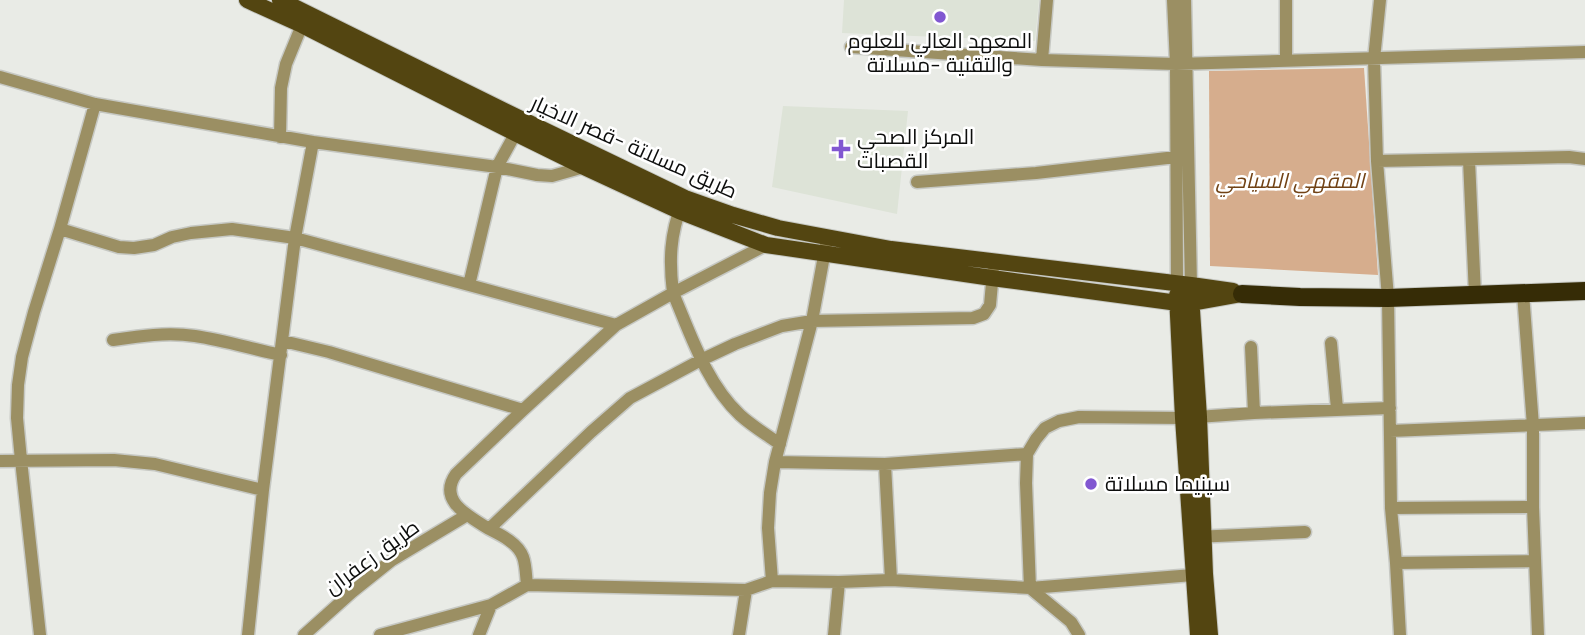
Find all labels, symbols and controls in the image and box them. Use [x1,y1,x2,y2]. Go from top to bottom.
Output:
marker: المعهد العالي للعلوم والتقنية -مسلاتة [932,9,948,25]
place label: المعهد العالي للعلوم والتقنية -مسلاتة [848,27,1032,78]
street label: طريق مسلاتة -قصر الاخيار [526,88,742,204]
place label: المركز الصحي القصبات [857,123,974,174]
marker: المركز الصحي القصبات [831,139,851,159]
park label: المقهي السياحي [1215,167,1367,198]
place label: سينيما مسلاتة [1105,470,1230,497]
marker: سينيما مسلاتة [1083,476,1099,492]
street label: طريق زعفران [319,513,424,600]

